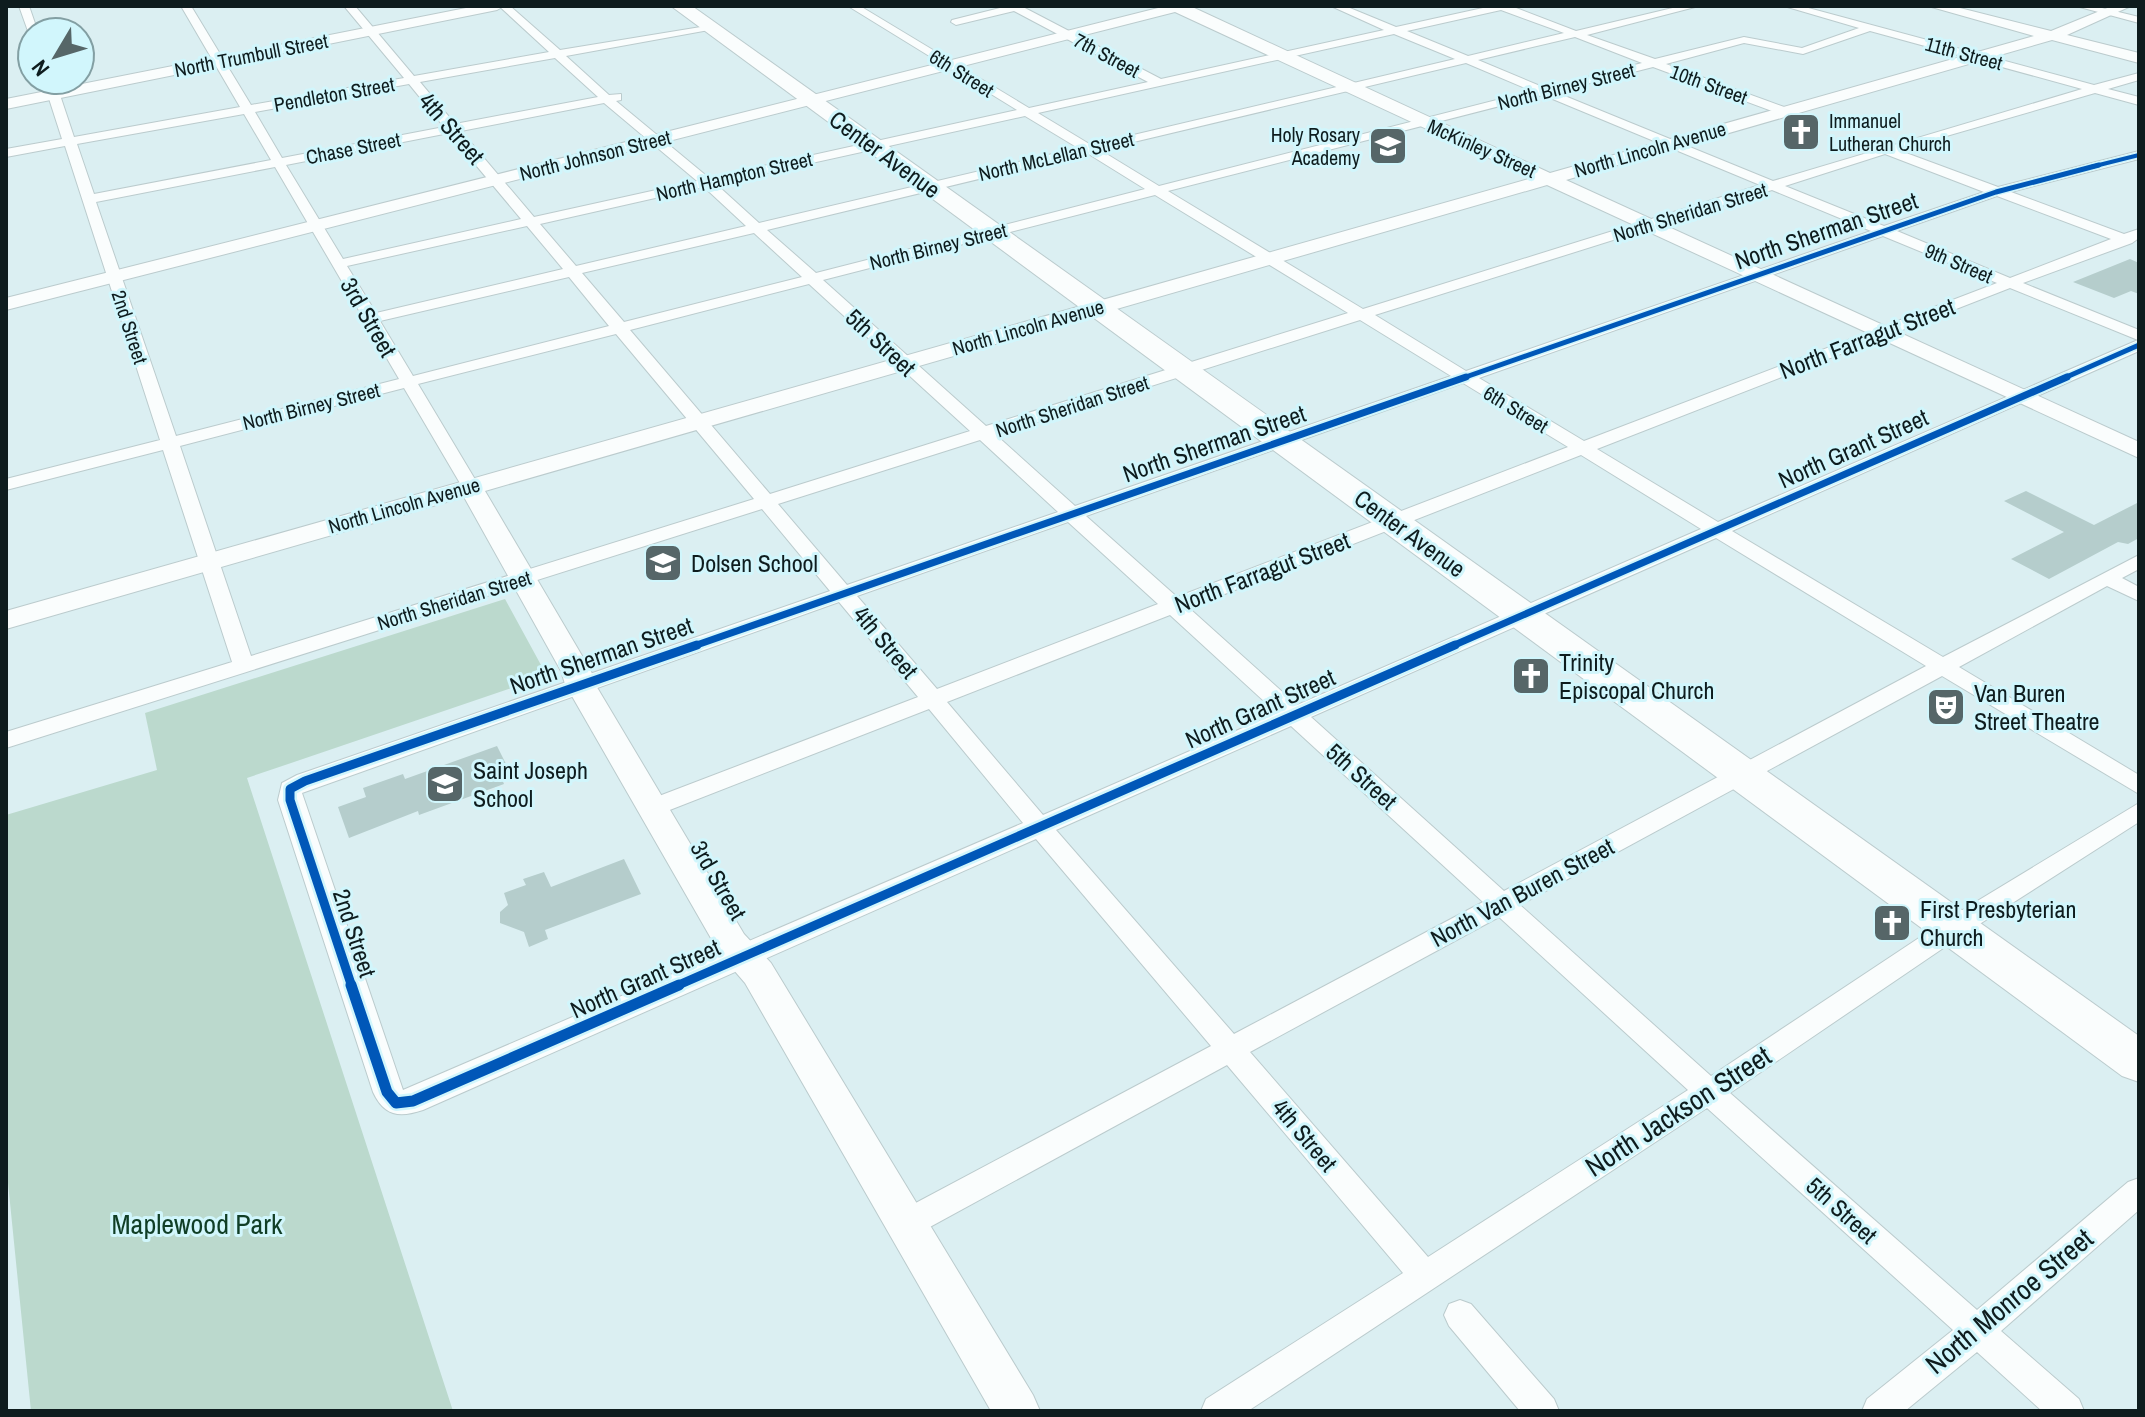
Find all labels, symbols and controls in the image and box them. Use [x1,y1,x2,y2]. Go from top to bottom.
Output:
north arrow [16,16,96,96]
street label: 7th Street [1069,26,1145,84]
street label: North Trumbull Street [172,27,331,83]
street label: 11th Street [1922,30,2006,76]
street label: 6th Street [925,43,1000,104]
text: N [24,54,56,83]
street label: North Birney Street [1495,56,1638,116]
street label: 10th Street [1667,58,1752,111]
street label: Pendleton Street [271,70,397,118]
street label: 4th Street [412,85,492,171]
street label: Center Avenue [823,103,947,205]
place label: Immanuel Lutheran Church [1829,107,1951,157]
church icon: Immanuel Lutheran Church [1780,111,1822,153]
street label: McKinley Street [1424,112,1541,184]
street label: North Lincoln Avenue [1571,114,1729,184]
place label: Holy Rosary Academy [1271,121,1361,171]
street label: North Johnson Street [517,123,674,187]
street label: North McLellan Street [976,125,1137,187]
school or university icon: Holy Rosary Academy [1367,125,1409,167]
street label: Chase Street [303,126,403,170]
street label: North Hampton Street [653,145,815,207]
street label: North Sheridan Street [1610,176,1771,248]
street label: North Sherman Street [1730,184,1922,276]
street label: North Birney Street [867,216,1010,276]
street label: 9th Street [1921,237,1997,289]
street label: 3rd Street [334,272,405,363]
street label: 2nd Street [105,287,155,368]
street label: North Farragut Street [1775,290,1960,386]
street label: North Lincoln Avenue [949,292,1107,362]
street label: 5th Street [839,301,924,383]
street label: North Sheridan Street [992,368,1152,443]
street label: North Birney Street [240,376,383,436]
street label: 6th Street [1479,379,1554,439]
street label: North Sherman Street [1118,397,1310,489]
street label: North Grant Street [1773,400,1933,495]
street label: North Lincoln Avenue [325,470,483,540]
street label: Center Avenue [1348,482,1472,584]
street label: North Farragut Street [1170,524,1355,620]
school or university icon: Dolsen School [642,542,684,584]
place label: Dolsen School [691,547,818,579]
street label: North Sheridan Street [374,564,535,636]
street label: 4th Street [846,599,926,685]
street label: North Sherman Street [505,609,697,701]
place label: Trinity Episcopal Church [1559,646,1714,706]
church icon: Trinity Episcopal Church [1510,655,1552,697]
street label: North Grant Street [1180,660,1340,755]
place label: Van Buren Street Theatre [1974,677,2099,737]
theatre icon: Van Buren Street Theatre [1925,686,1967,728]
street label: 5th Street [1320,736,1405,817]
place label: Saint Joseph School [473,754,588,814]
school or university icon: Saint Joseph School [424,763,466,805]
street label: North Van Buren Street [1425,830,1620,954]
street label: 3rd Street [684,835,755,926]
street label: 2nd Street [326,885,384,982]
place label: First Presbyterian Church [1920,893,2076,953]
church icon: First Presbyterian Church [1871,902,1913,944]
street label: North Grant Street [565,930,725,1025]
street label: North Jackson Street [1578,1037,1778,1185]
street label: 4th Street [1265,1092,1345,1178]
street label: 5th Street [1800,1170,1885,1251]
park label: Maplewood Park [112,1205,283,1243]
street label: North Monroe Street [1917,1220,2101,1382]

